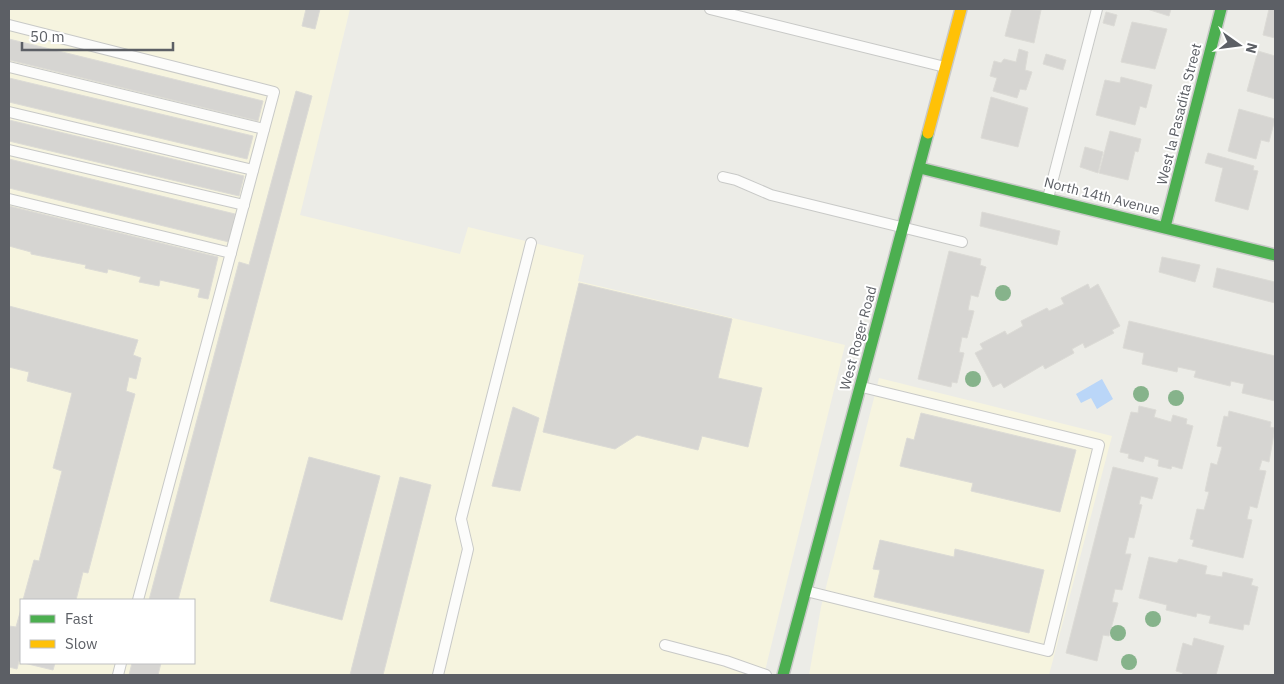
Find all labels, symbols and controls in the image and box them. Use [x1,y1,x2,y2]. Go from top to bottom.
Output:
scale bar [22,20,174,52]
north arrow [1214,20,1264,70]
text: 50 m [30,27,65,46]
street label: West la Pasadita Street [1153,41,1205,187]
text: N [1242,41,1262,55]
street label: North 14th Avenue [1042,173,1162,219]
street label: West Roger Road [835,284,881,392]
legend [20,599,195,664]
text: Fast [65,609,93,628]
text: Slow [65,634,98,653]

